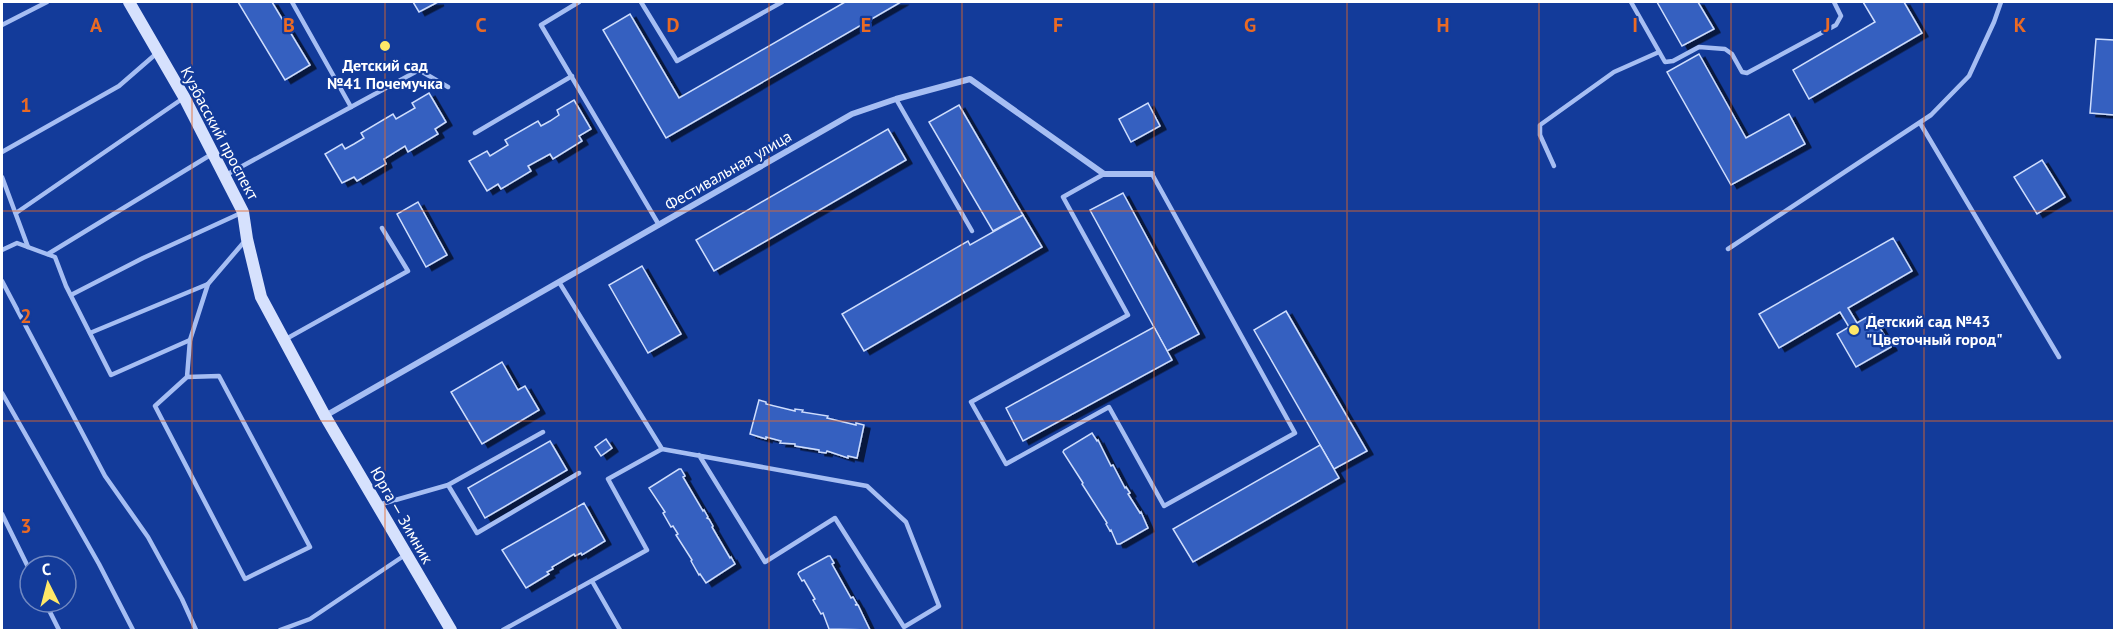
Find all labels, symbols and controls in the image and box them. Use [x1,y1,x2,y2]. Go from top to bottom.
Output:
text: A [90,12,103,38]
text: B [283,12,295,38]
text: C [475,12,487,38]
text: D [667,12,680,38]
text: E [861,12,871,38]
text: F [1053,12,1063,38]
text: G [1244,12,1256,38]
text: H [1436,12,1450,38]
text: I [1632,12,1638,38]
text: J [1823,12,1830,38]
text: K [2014,12,2027,38]
marker: Детский сад №41 Почемучка [378,39,392,53]
place label: Детский сад №41 Почемучка [327,55,443,93]
street label: Кузбасский проспект [176,63,264,204]
text: 1 [20,92,32,118]
street label: Фестивальная улица [661,126,795,214]
text: 2 [20,303,32,329]
place label: Детский сад №43 "Цветочный город" [1866,311,2003,349]
marker: Детский сад №43 "Цветочный город" [1847,323,1861,337]
street label: Юрга — Зимник [366,463,438,567]
text: 3 [20,513,32,539]
north arrow [18,554,78,614]
text: С [41,559,52,579]

